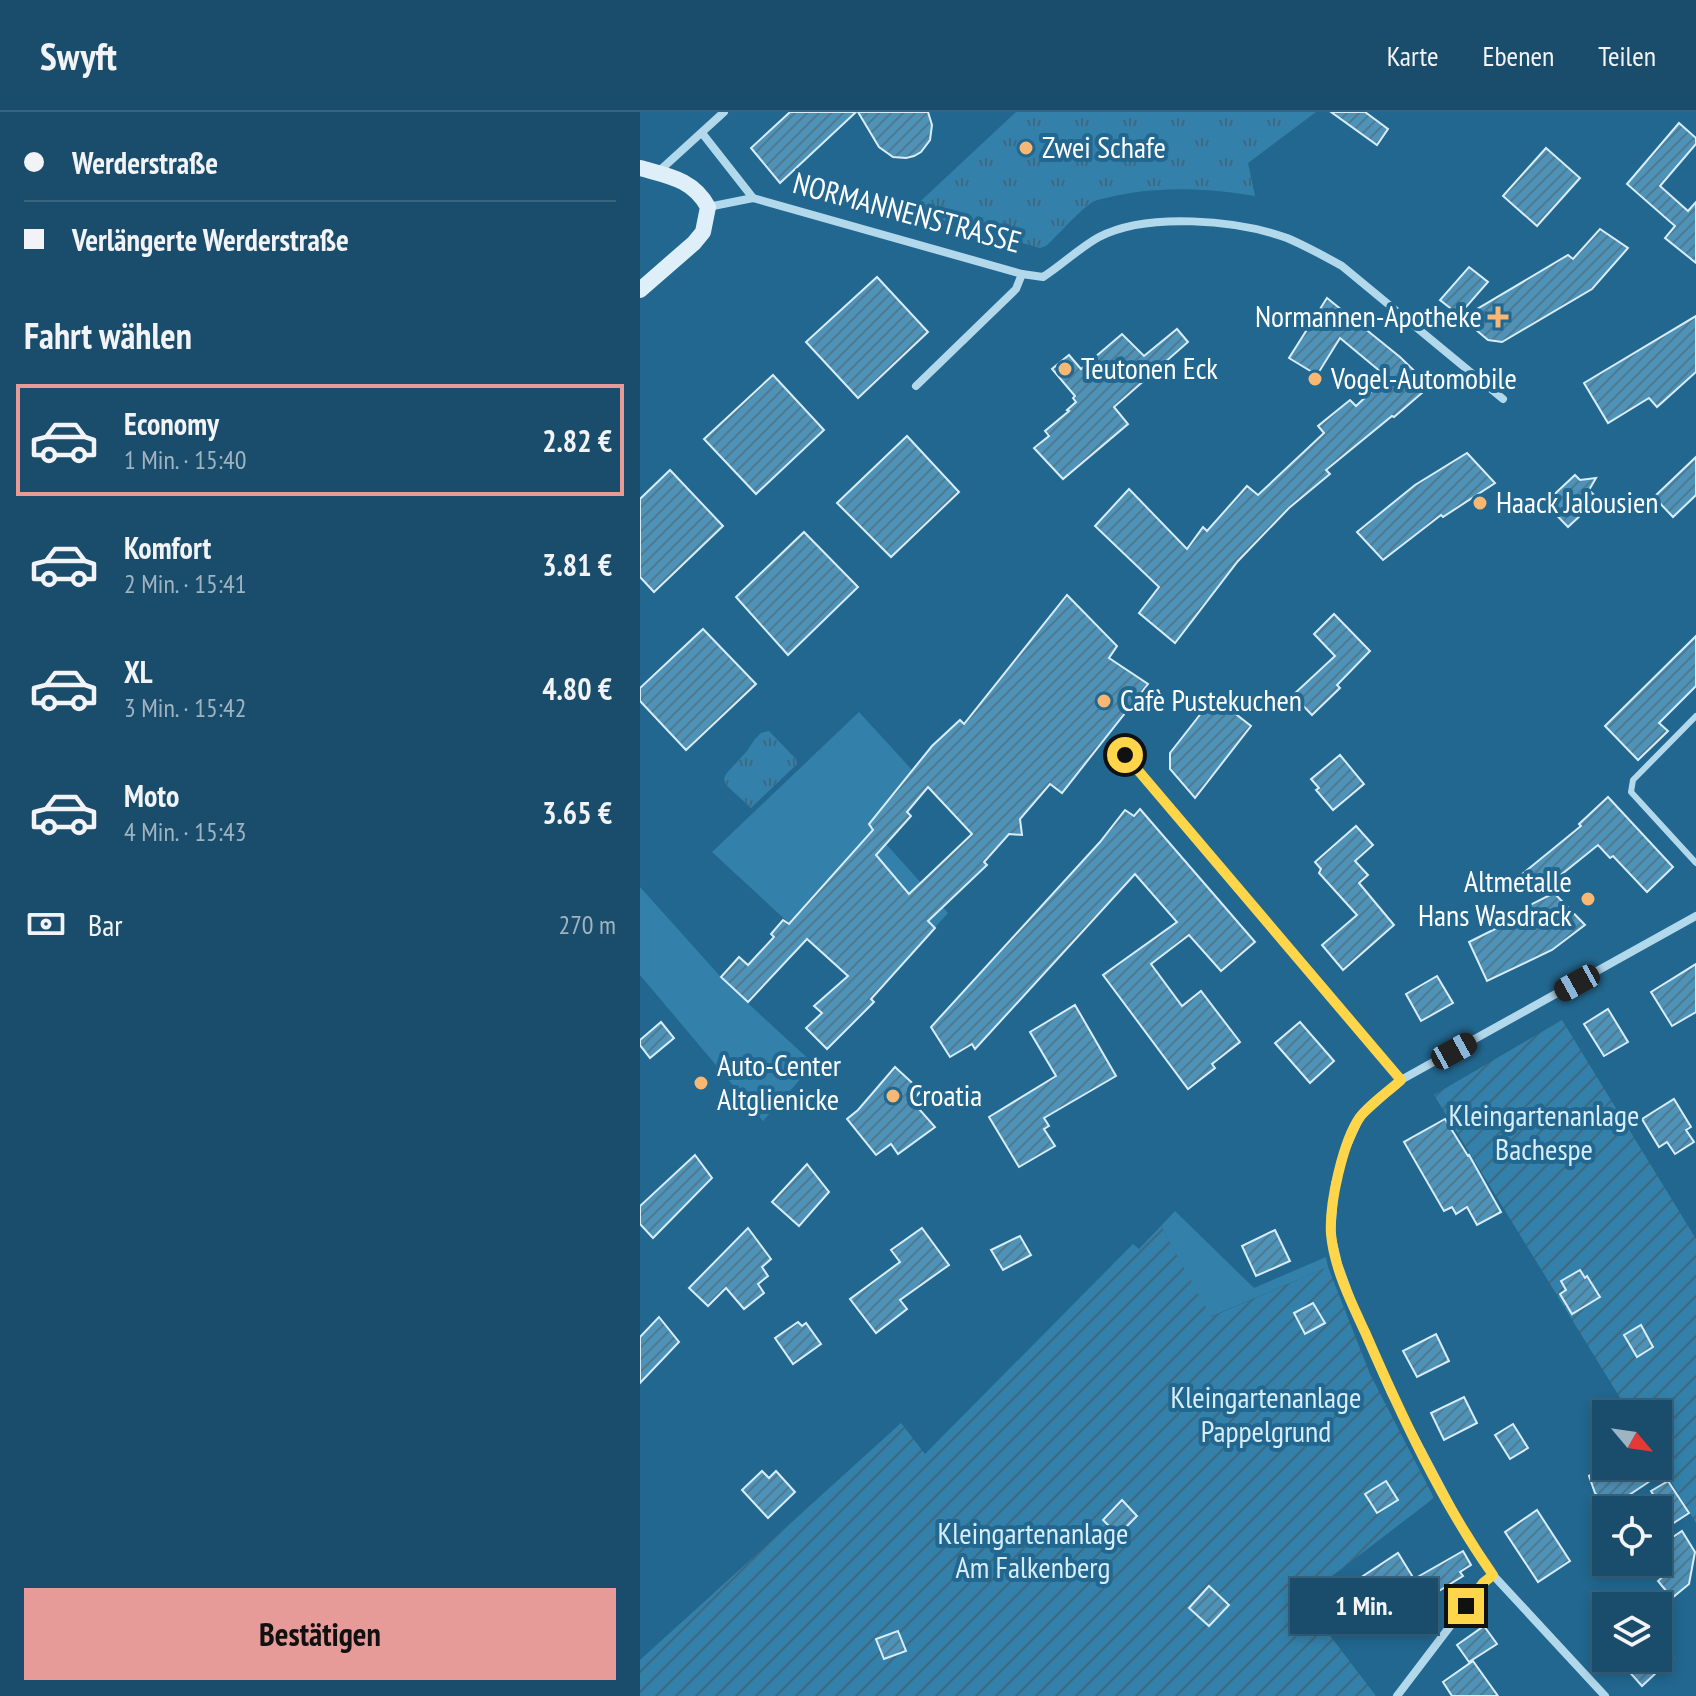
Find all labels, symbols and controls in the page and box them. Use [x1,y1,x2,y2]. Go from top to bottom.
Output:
text: Swyft [40,31,117,80]
text: Karte [1387,37,1438,74]
text: Ebenen [1482,37,1554,74]
text: Teilen [1598,37,1656,74]
place label: Zwei Schafe [1042,127,1166,166]
marker: Zwei Schafe [1017,139,1035,157]
text: Werderstraße [72,143,218,182]
street label: NORMANNENSTRASSE [789,162,1026,261]
text: Verlängerte Werderstraße [72,220,349,259]
place label: Normannen-Apotheke [1255,296,1482,335]
marker: Normannen-Apotheke [1489,308,1507,326]
text: Fahrt wählen [24,312,192,359]
place label: Teutonen Eck [1081,348,1218,387]
place label: Vogel-Automobile [1330,358,1517,397]
marker: Teutonen Eck [1056,360,1074,378]
marker: Vogel-Automobile [1306,370,1324,388]
icon: car [28,404,100,476]
text: Economy [124,404,219,443]
text: 2.82 € [542,421,612,460]
text: 1 Min. · 15:40 [124,443,246,476]
place label: Haack Jalousien [1496,482,1658,521]
marker: Haack Jalousien [1471,494,1489,512]
icon: car [28,528,100,600]
text: Komfort [124,528,211,567]
text: 3.81 € [542,545,612,584]
text: 2 Min. · 15:41 [124,567,246,600]
icon: car [28,652,100,724]
text: XL [124,652,153,691]
text: 4.80 € [542,669,612,708]
place label: Cafè Pustekuchen [1120,680,1302,719]
text: 3 Min. · 15:42 [124,691,246,724]
marker: Cafè Pustekuchen [1095,692,1113,710]
route start [1107,737,1143,773]
icon: car [28,776,100,848]
text: Moto [124,776,179,815]
text: 3.65 € [542,793,612,832]
text: 4 Min. · 15:43 [124,815,246,848]
place label: Altmetalle Hans Wasdrack [1418,861,1572,934]
marker: Altmetalle Hans Wasdrack [1579,890,1597,908]
icon: cash [24,902,68,946]
text: Bar [88,905,122,944]
text: 270 m [558,908,616,941]
car [1550,961,1604,1005]
car [1427,1029,1481,1073]
place label: Auto-Center Altglienicke [717,1045,842,1118]
marker: Auto-Center Altglienicke [692,1074,710,1092]
place label: Croatia [909,1075,982,1114]
marker: Croatia [884,1087,902,1105]
park label: Kleingartenanlage Bachespe [1449,1095,1639,1168]
park label: Kleingartenanlage Pappelgrund [1171,1377,1361,1450]
north arrow [1592,1400,1672,1480]
map controls [1592,1400,1672,1672]
button: locate [1592,1496,1672,1576]
park label: Kleingartenanlage Am Falkenberg [938,1513,1128,1586]
callout: 1 Min. [1290,1578,1438,1634]
button: Bestätigen [24,1588,616,1680]
route end [1448,1588,1484,1624]
text: 1 Min. [1335,1589,1393,1622]
button: layers [1592,1592,1672,1672]

